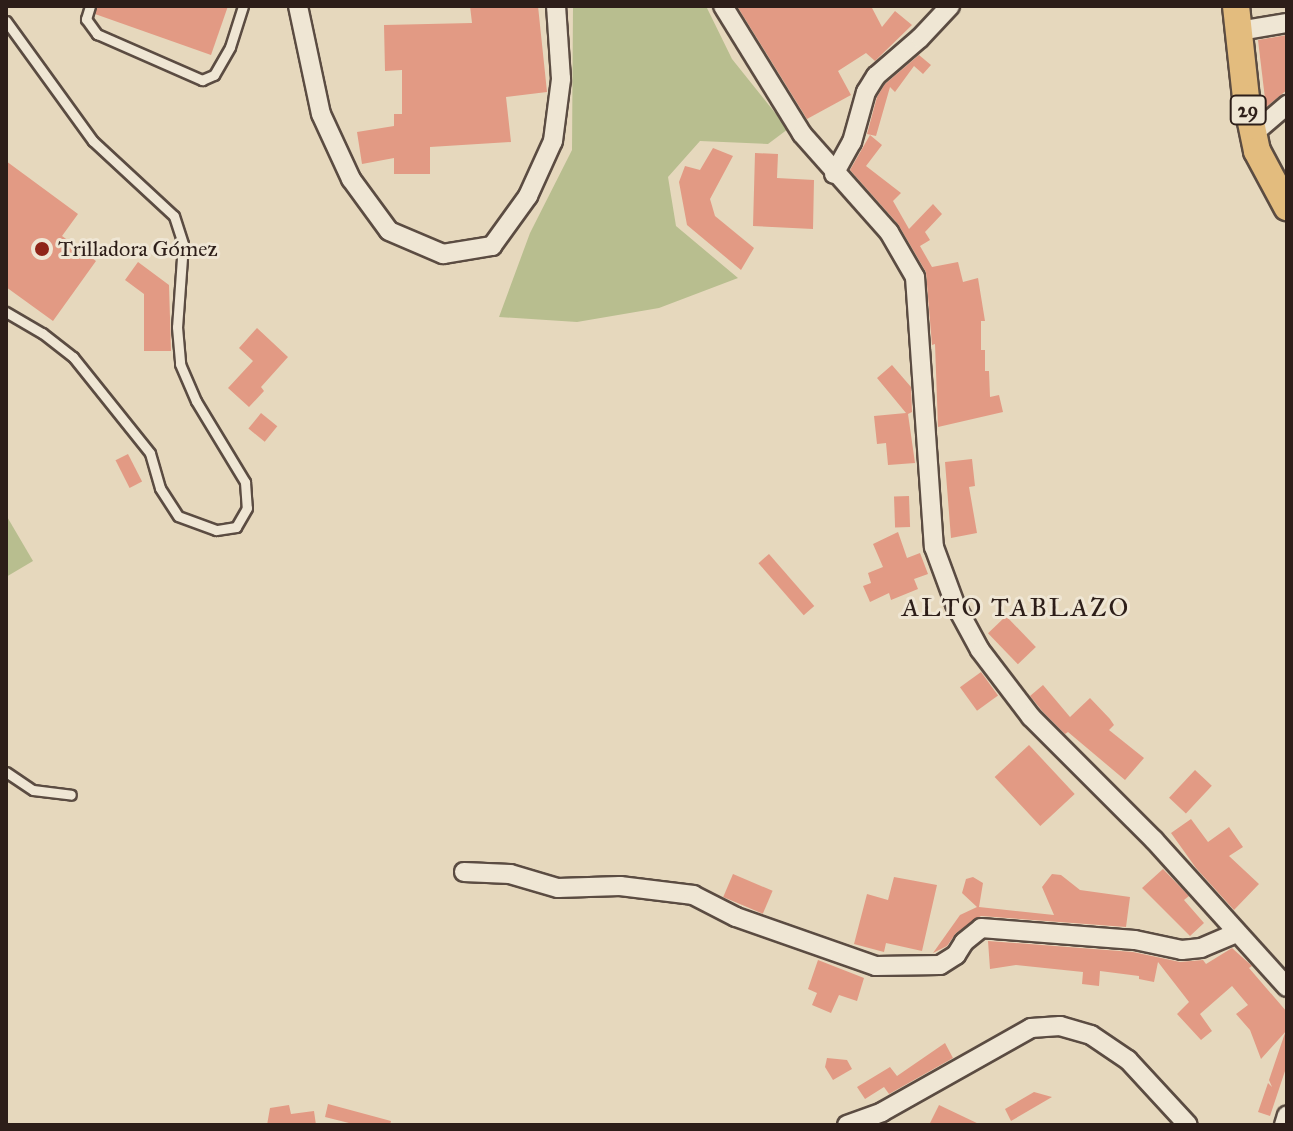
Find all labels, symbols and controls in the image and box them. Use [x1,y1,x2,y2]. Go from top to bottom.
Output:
road number: 29 [1228,94,1268,126]
place label: Trilladora Gómez [58,236,218,262]
marker: Trilladora Gómez [33,240,51,258]
district label: ALTO TABLAZO [902,592,1130,624]

